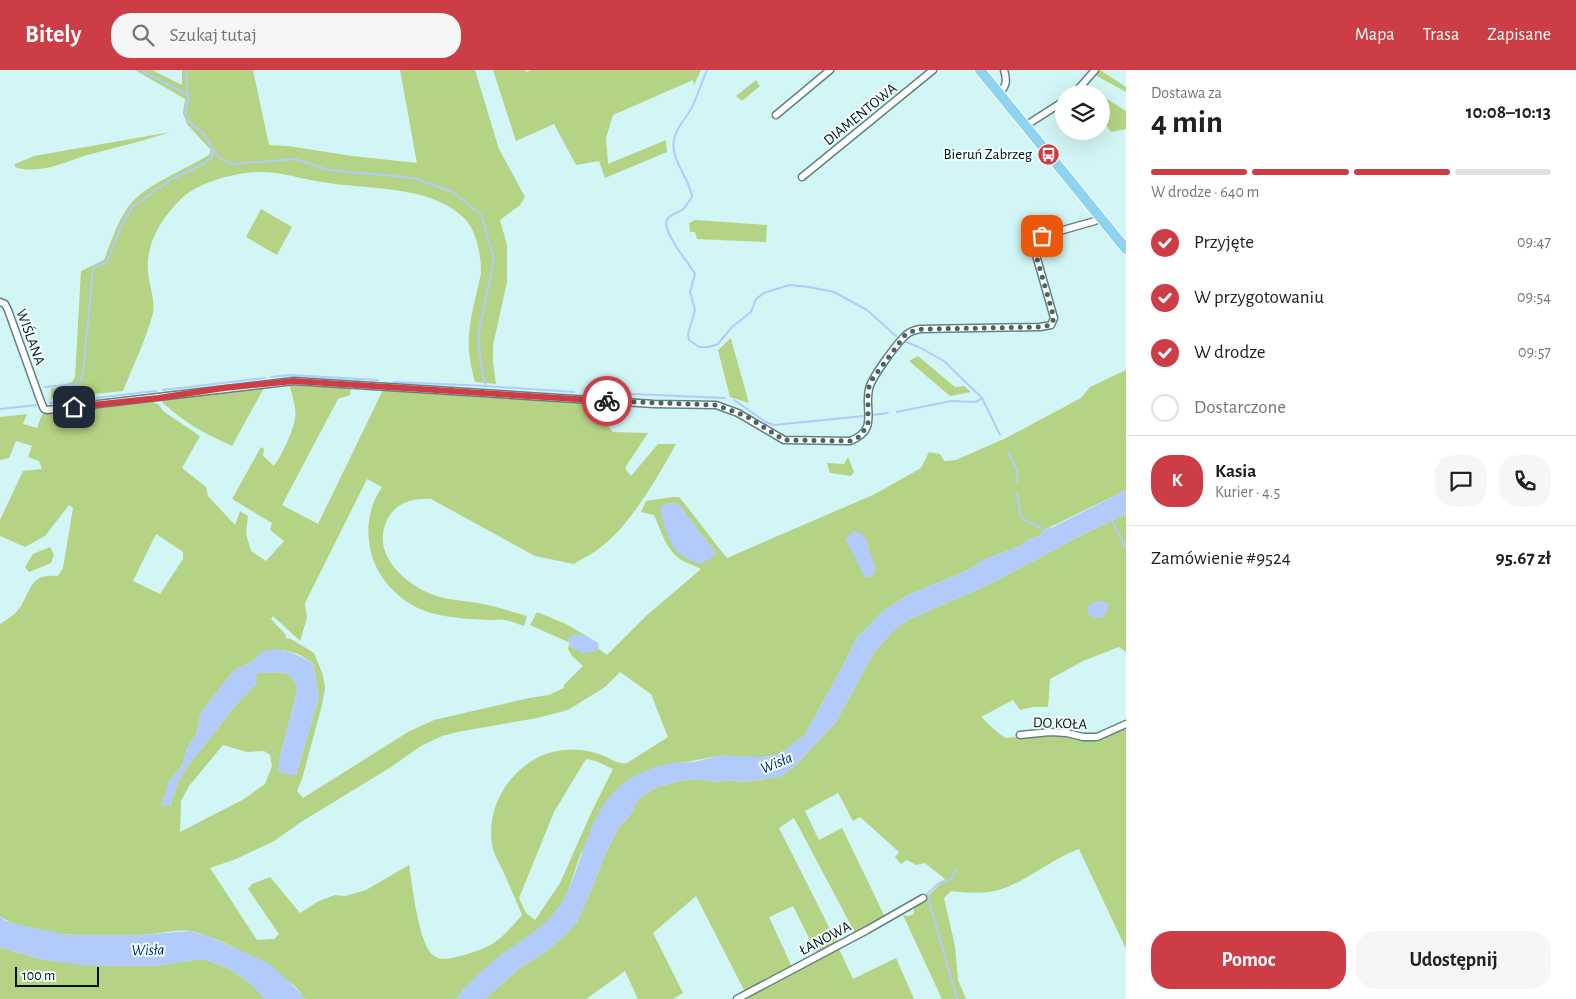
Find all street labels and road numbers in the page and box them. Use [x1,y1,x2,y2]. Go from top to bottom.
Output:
street label: DIAMENTOWA [821,80,900,148]
street label: WIŚLANA [14,307,50,367]
street label: DO KOŁA [1033,715,1088,732]
street label: ŁANOWA [797,918,854,958]

